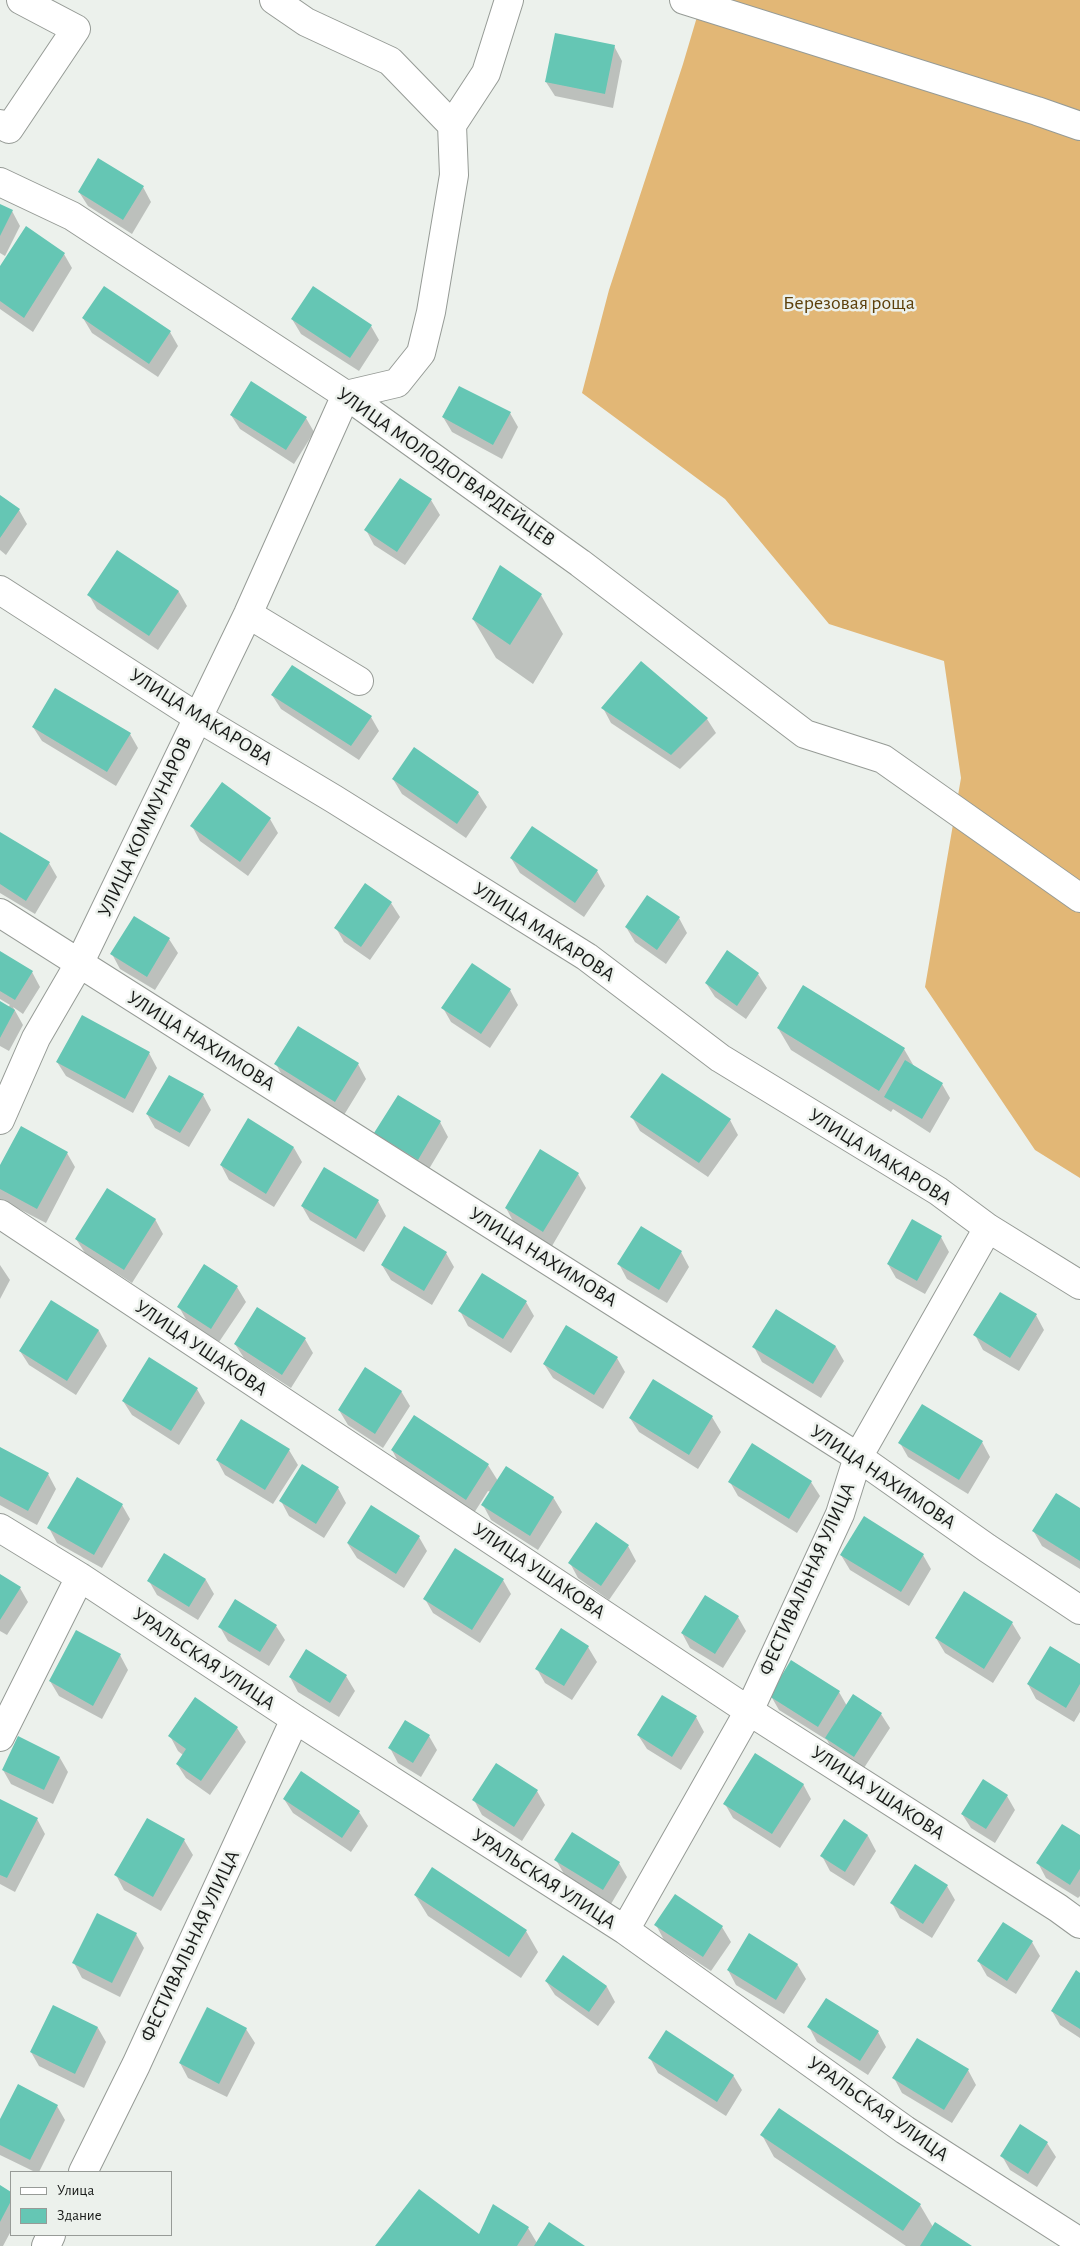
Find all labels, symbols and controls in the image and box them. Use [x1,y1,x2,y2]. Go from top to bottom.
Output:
park label: Березовая роща [783,291,915,315]
street label: УЛИЦА МОЛОДОГВАРДЕЙЦЕВ [332,382,560,552]
street label: УЛИЦА МАКАРОВА [125,663,277,771]
street label: УЛИЦА КОММУНАРОВ [93,733,197,921]
street label: УЛИЦА МАКАРОВА [469,877,619,987]
street label: УЛИЦА НАХИМОВА [122,986,280,1096]
street label: УЛИЦА МАКАРОВА [804,1103,956,1211]
street label: УЛИЦА НАХИМОВА [464,1202,622,1312]
street label: УЛИЦА УШАКОВА [130,1295,272,1401]
street label: УЛИЦА НАХИМОВА [806,1419,960,1535]
street label: ФЕСТИВАЛЬНАЯ УЛИЦА [754,1479,860,1679]
street label: УЛИЦА УШАКОВА [468,1518,610,1624]
street label: УРАЛЬСКАЯ УЛИЦА [128,1602,280,1716]
street label: УЛИЦА УШАКОВА [806,1741,950,1845]
street label: УРАЛЬСКАЯ УЛИЦА [468,1824,620,1934]
street label: ФЕСТИВАЛЬНАЯ УЛИЦА [135,1846,245,2046]
street label: УРАЛЬСКАЯ УЛИЦА [803,2051,953,2167]
legend [10,2171,172,2236]
text: Улица [57,2183,94,2198]
text: Здание [57,2208,102,2223]

